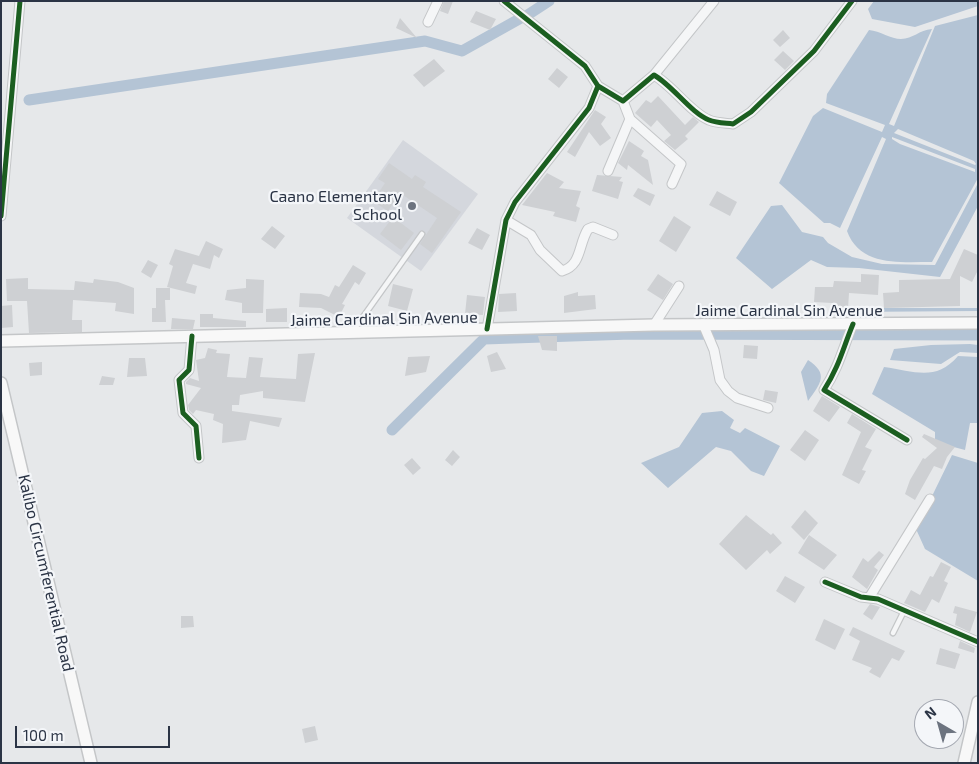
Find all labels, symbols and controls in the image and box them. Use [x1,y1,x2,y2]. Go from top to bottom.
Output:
place label: Caano Elementary School [269,187,402,225]
marker: Caano Elementary School [406,200,418,212]
street label: Jaime Cardinal Sin Avenue [695,301,883,321]
street label: Jaime Cardinal Sin Avenue [290,308,478,330]
street label: Kalibo Circumferential Road [14,473,78,673]
north arrow [914,699,964,749]
text: N [921,703,939,722]
scale bar [18,716,172,748]
text: 100 m [23,726,64,744]

